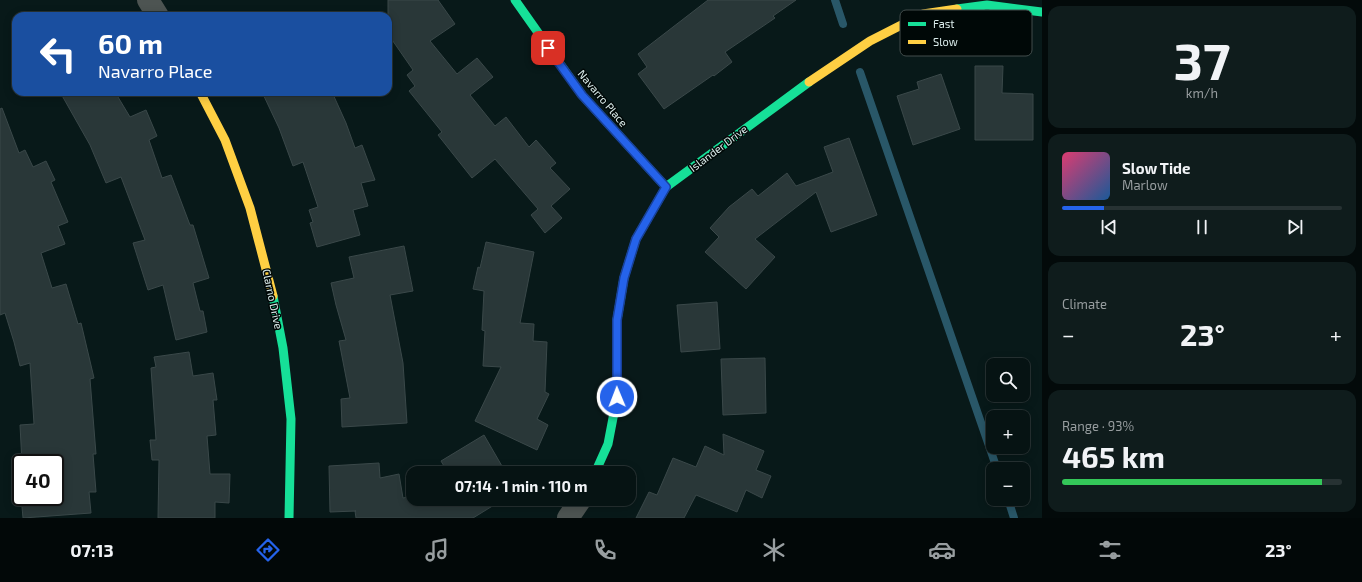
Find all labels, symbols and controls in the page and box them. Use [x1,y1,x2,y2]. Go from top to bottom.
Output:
legend [900,10,1032,56]
text: Fast [933,17,955,30]
text: 60 m [98,26,163,60]
icon: left [32,28,84,80]
text: 37 [1174,28,1230,90]
pin [531,31,565,65]
text: Slow [933,35,958,48]
icon: arrive [537,37,559,59]
text: Navarro Place [98,60,213,82]
street label: Navarro Place [576,67,631,129]
text: km/h [1186,85,1218,101]
street label: Islander Drive [686,122,750,174]
text: Slow Tide [1122,159,1190,177]
text: Marlow [1122,177,1168,193]
icon: previous [1098,216,1120,238]
icon: pause [1191,216,1213,238]
icon: next [1284,216,1306,238]
street label: Clarno Drive [260,268,286,330]
text: Climate [1062,296,1107,312]
text: 23° [1180,316,1225,352]
text: − [1062,321,1075,347]
text: + [1330,321,1342,347]
map controls [986,358,1030,506]
button: search [986,358,1030,402]
position arrow [596,376,638,418]
button: + [986,410,1030,454]
text: Range · 93% [1062,418,1134,434]
text: 465 km [1062,438,1165,474]
speed limit sign: 40 [12,454,64,506]
button: − [986,462,1030,506]
text: 07:14 · 1 min · 110 m [455,477,587,495]
icon: directions [254,536,282,564]
icon: music [423,536,451,564]
icon: phone [591,536,619,564]
icon: climate [760,536,788,564]
icon: car [928,536,956,564]
icon: filters [1096,536,1124,564]
text: 07:13 [70,539,114,561]
text: 23° [1265,539,1292,561]

